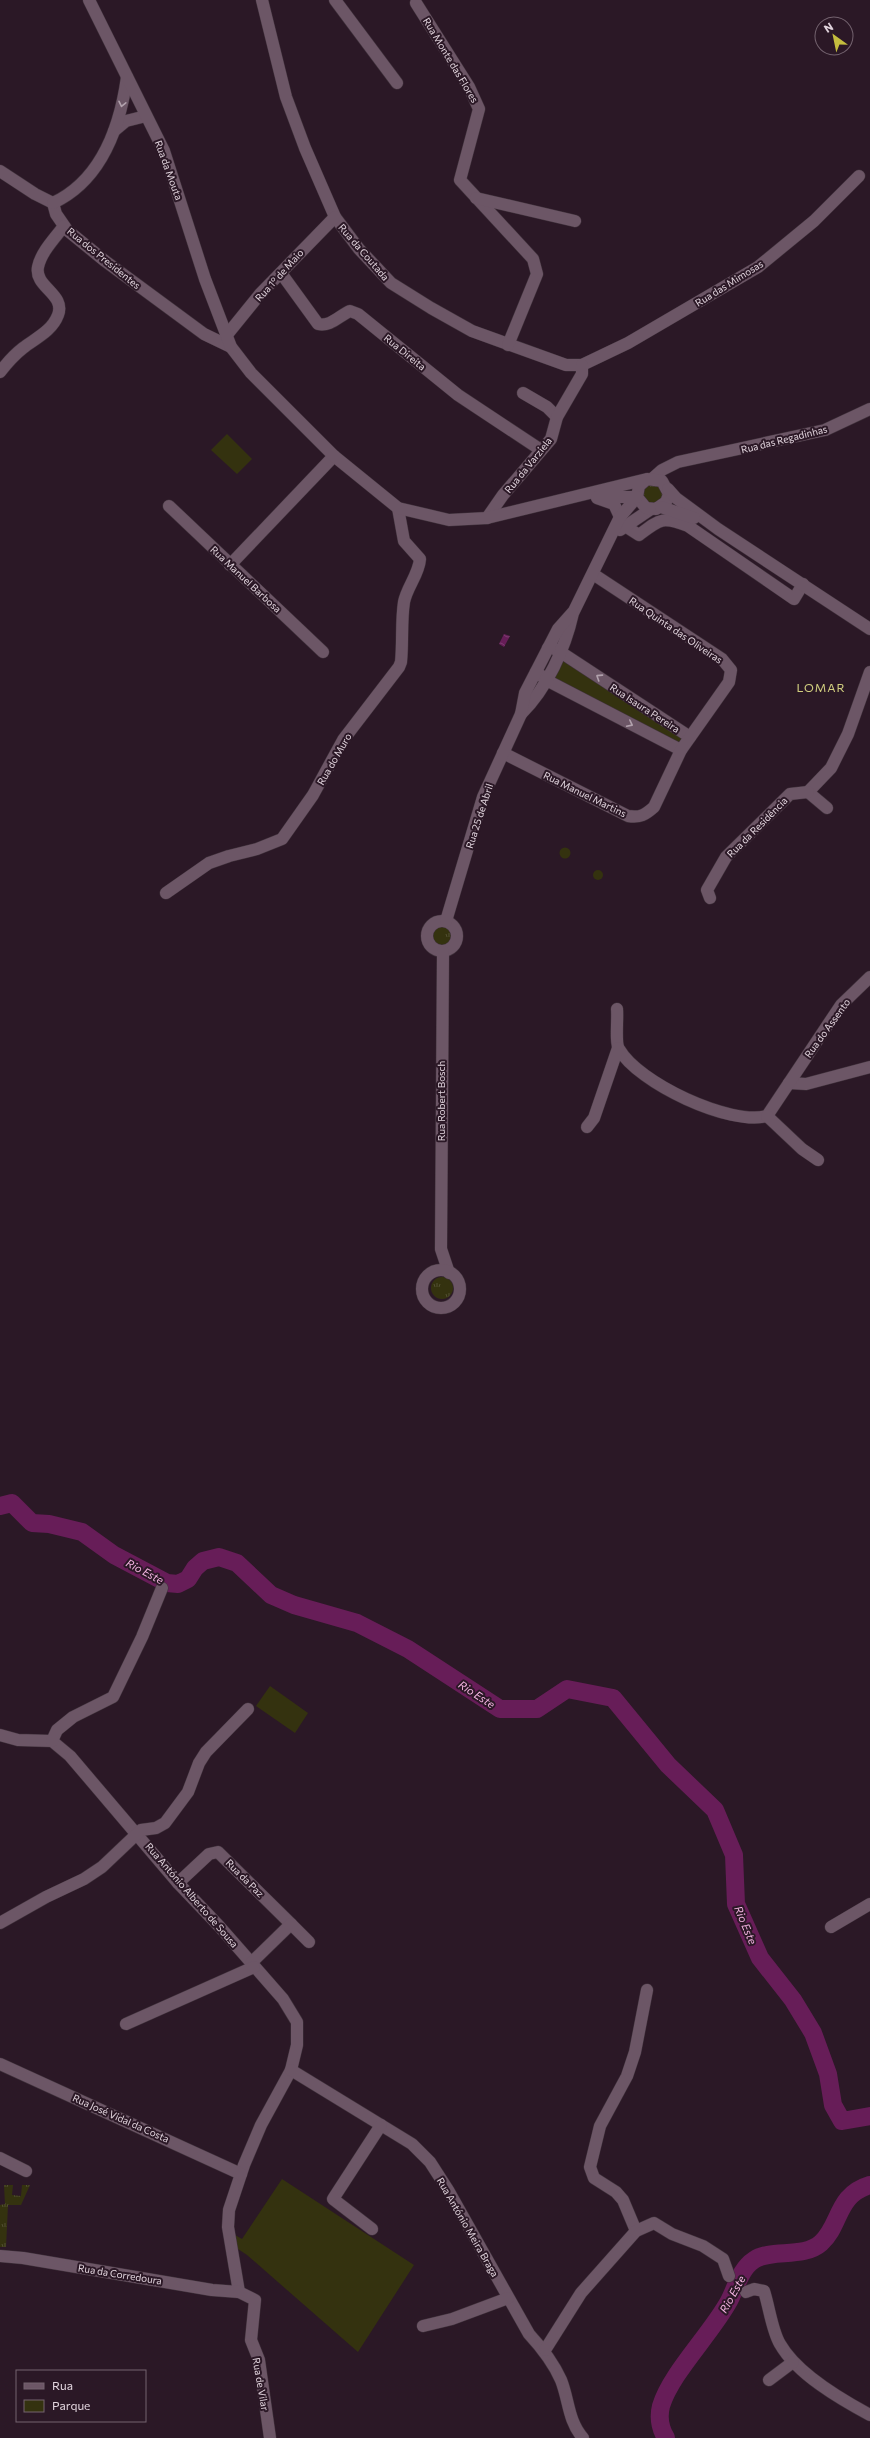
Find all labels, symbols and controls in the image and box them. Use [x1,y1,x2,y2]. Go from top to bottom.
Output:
street label: Rua Monte das Flores [421,15,481,105]
north arrow [814,16,854,56]
text: N [821,19,835,35]
one-way arrow [119,101,127,108]
street label: Rua da Mouta [153,138,185,202]
street label: Rua da Coutada [336,221,392,283]
street label: Rua dos Presidentes [65,225,143,291]
street label: Rua 1º de Maio [252,246,306,304]
street label: Rua das Mimosas [693,257,766,309]
street label: Rua Direita [382,332,428,372]
street label: Rua das Regadinhas [740,422,829,456]
street label: Rua da Varziela [502,435,554,495]
street label: Rua Manuel Barbosa [208,543,284,615]
street label: Rua Quinta das Oliveiras [627,594,725,666]
one-way arrow [596,674,603,682]
district label: LOMAR [796,680,846,694]
street label: Rua Isaura Pereira [608,681,682,735]
one-way arrow [626,719,633,727]
street label: Rua do Muro [314,731,354,787]
street label: Rua Manuel Martins [542,769,629,819]
street label: Rua 25 de Abril [463,782,495,850]
street label: Rua da Residência [724,794,790,860]
street label: Rua do Assento [802,996,852,1060]
street label: Rua Robert Bosch [435,1061,447,1141]
water label: Rio Este [124,1556,166,1586]
water label: Rio Este [456,1677,498,1711]
street label: Rua António Alberto de Sousa [143,1840,241,1950]
street label: Rua da Paz [224,1857,267,1900]
water label: Rio Este [732,1904,760,1946]
street label: Rua José Vidal da Costa [71,2091,171,2145]
street label: Rua António Meira Braga [435,2175,501,2279]
street label: Rua da Corredoura [77,2261,163,2287]
water label: Rio Este [716,2273,748,2315]
street label: Rua de Vilar [250,2357,272,2411]
legend [16,2370,146,2422]
text: Rua [52,2378,73,2392]
text: Parque [52,2398,90,2412]

